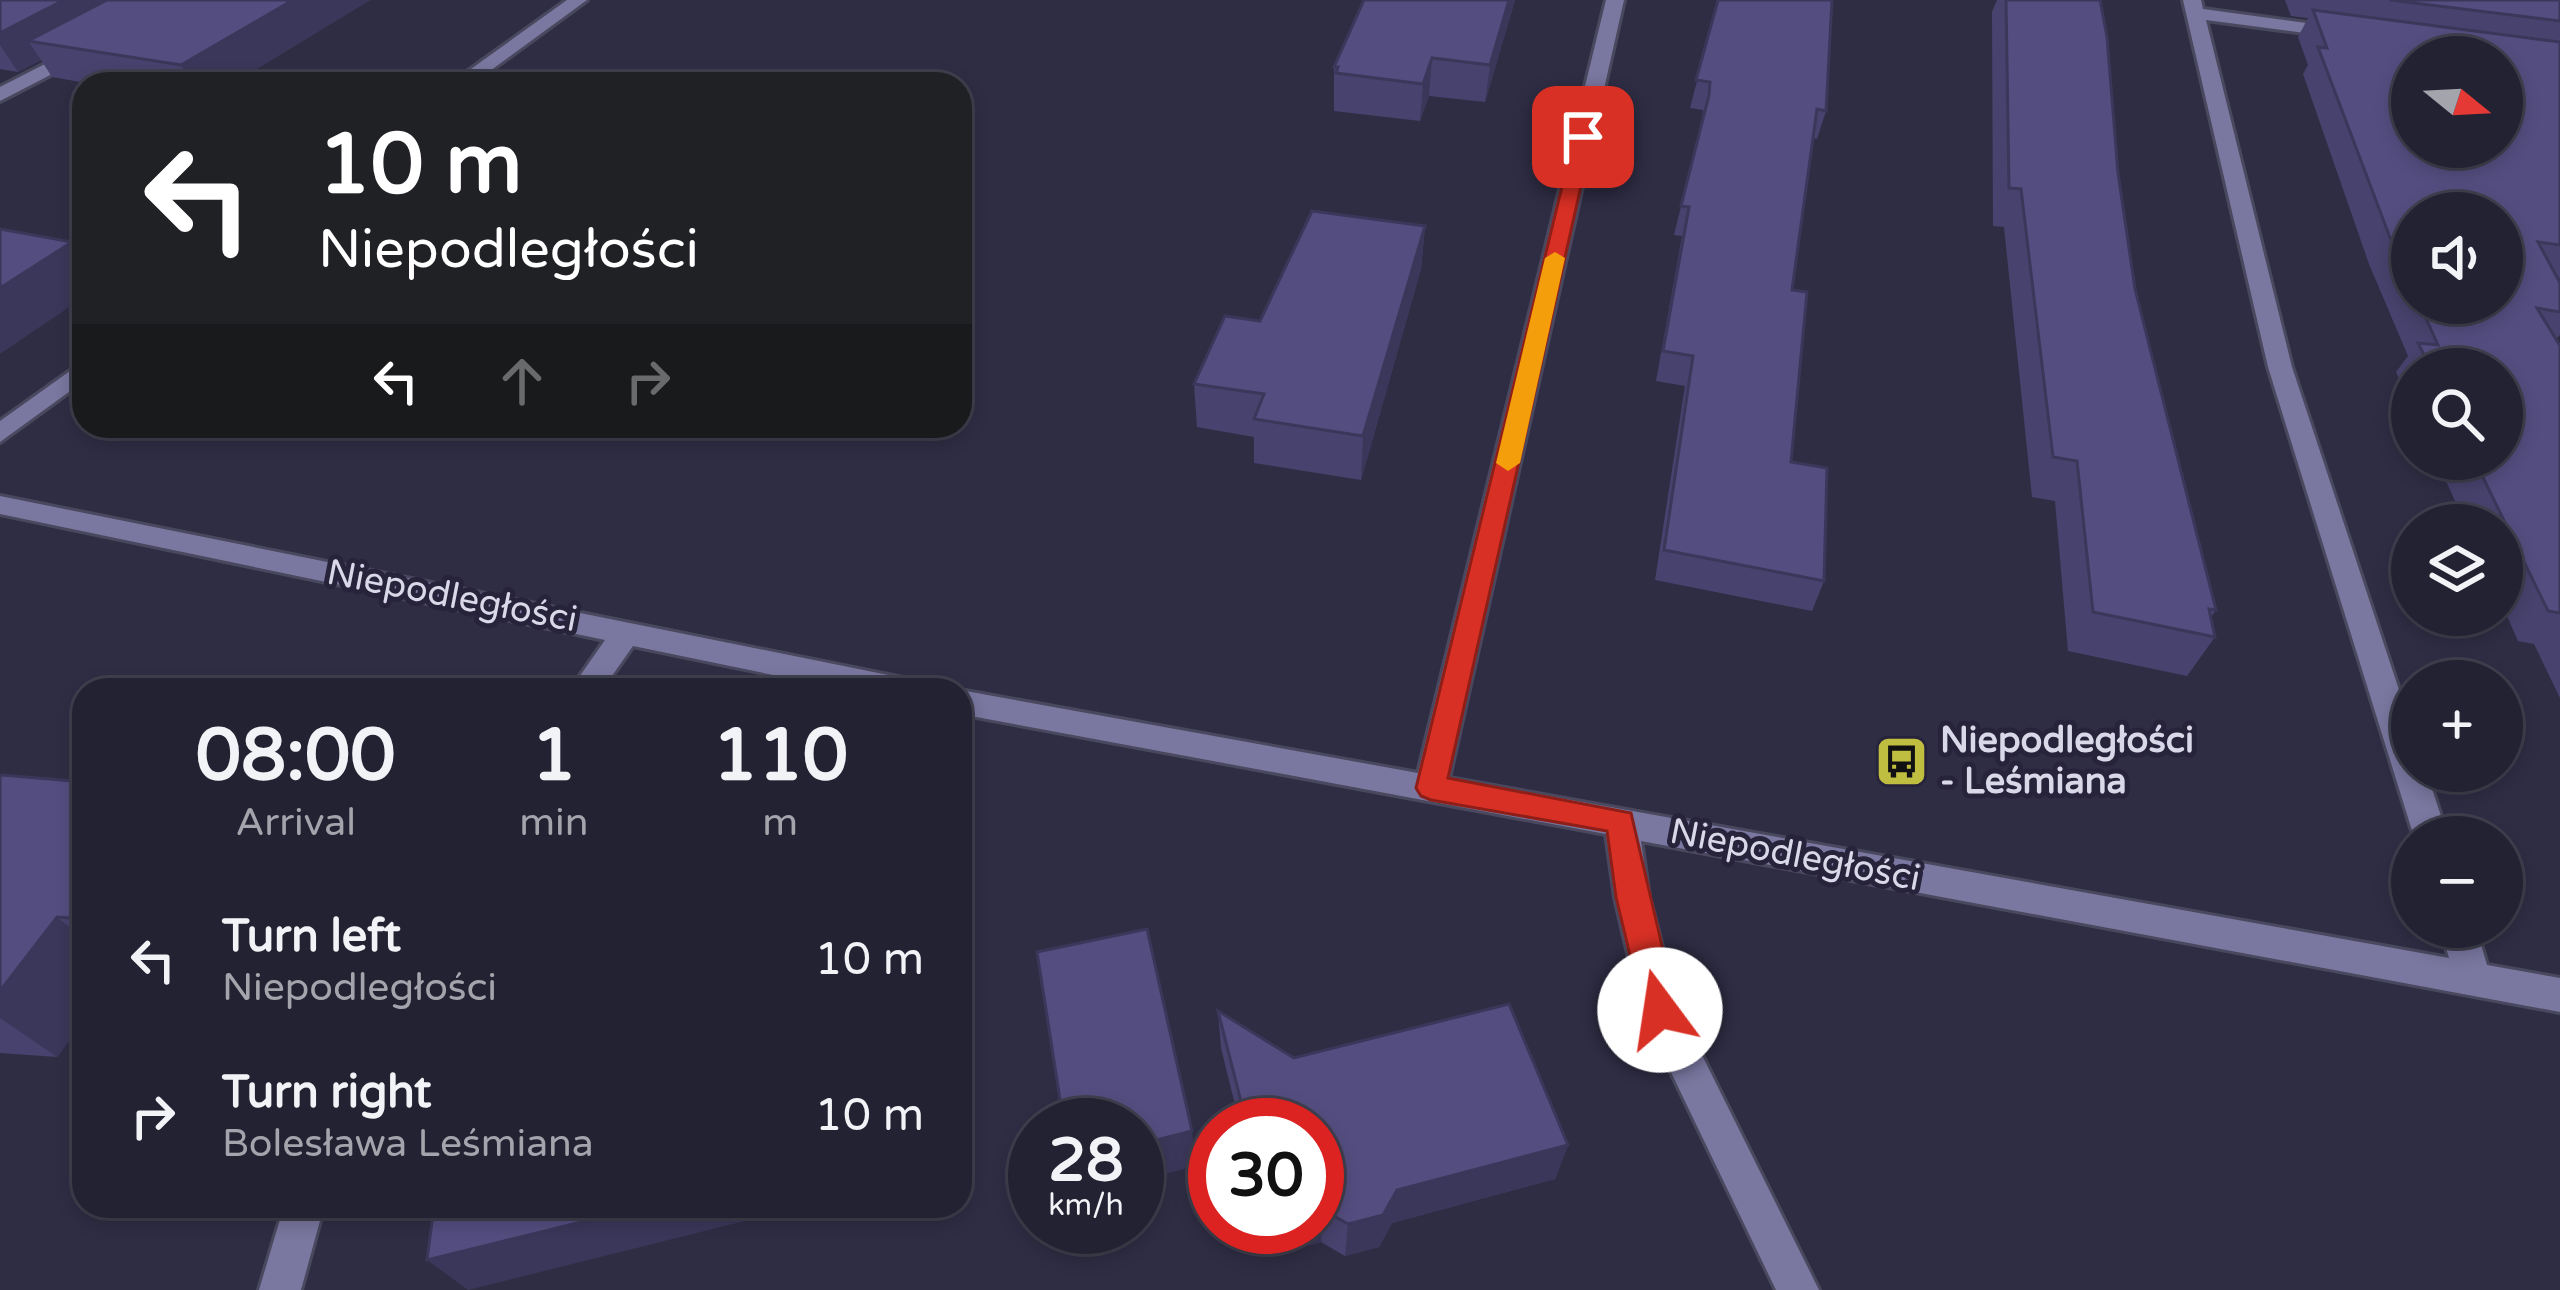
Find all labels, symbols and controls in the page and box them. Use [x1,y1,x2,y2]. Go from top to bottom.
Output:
north arrow [2391,36,2523,168]
map controls [2391,36,2523,948]
pin [1532,86,1634,188]
icon: arrive [1550,104,1616,170]
text: 10 m [318,115,522,216]
icon: left [120,120,276,276]
button: sound [2391,192,2523,324]
text: Niepodległości [318,217,699,282]
icon: left [363,348,429,414]
icon: ahead [489,348,555,414]
icon: right [615,348,681,414]
button: search [2391,348,2523,480]
button: layers [2391,504,2523,636]
street label: Niepodległości [323,551,581,641]
button: + [2391,660,2523,792]
text: 08:00 [196,713,395,800]
text: 1 [531,713,577,800]
text: 110 [712,713,848,800]
place label: Niepodległości - Leśmiana [1940,719,2194,803]
bus stop icon: Niepodległości - Leśmiana [1873,733,1929,789]
text: Arrival [235,799,356,846]
text: min [519,799,589,846]
text: m [762,799,798,846]
street label: Niepodległości [1666,810,1924,900]
button: − [2391,816,2523,948]
text: Turn left [222,910,401,964]
icon: left [120,927,186,993]
text: 10 m [814,933,924,987]
position arrow [1597,947,1723,1073]
text: Niepodległości [222,964,497,1011]
text: Turn right [222,1066,431,1120]
icon: right [120,1083,186,1149]
text: 10 m [814,1089,924,1143]
speed limit sign: 30 [1188,1098,1344,1254]
text: Bolesława Leśmiana [222,1120,594,1167]
text: 28 [1048,1125,1124,1197]
text: km/h [1048,1187,1124,1224]

